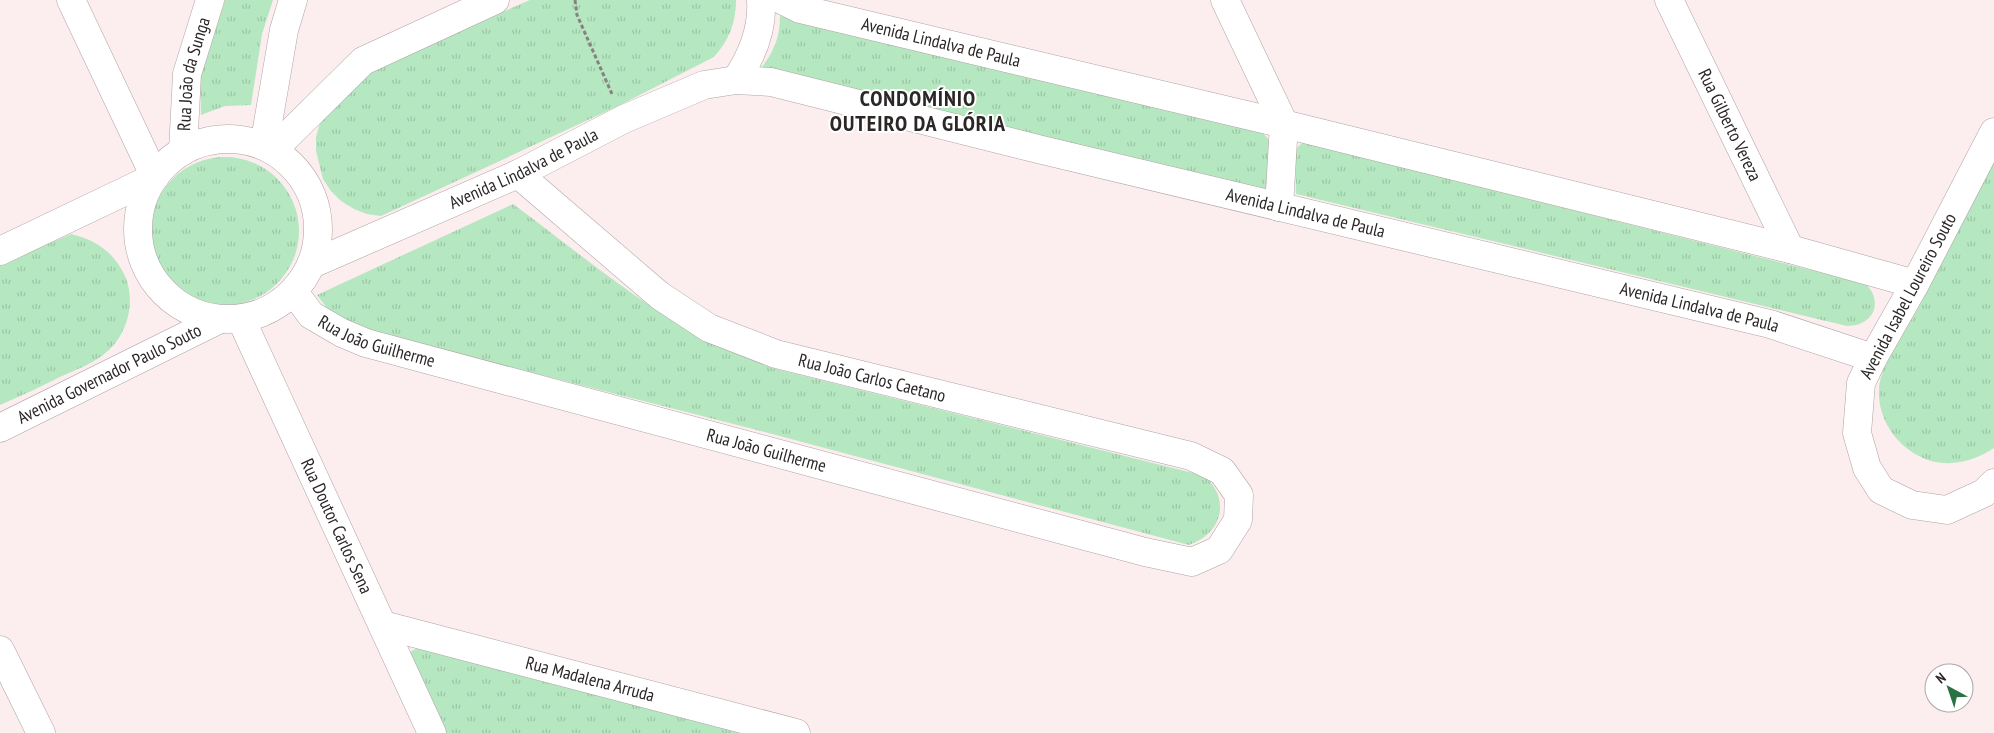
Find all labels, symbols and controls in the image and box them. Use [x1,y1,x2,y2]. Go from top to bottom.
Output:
street label: Avenida Lindalva de Paula [859,12,1023,72]
street label: Rua João da Sunga [172,14,215,131]
street label: Rua Gilberto Vereza [1693,65,1767,185]
district label: CONDOMÍNIO OUTEIRO DA GLÓRIA [830,84,1006,137]
street label: Avenida Lindalva de Paula [445,123,602,214]
street label: Avenida Lindalva de Paula [1224,182,1387,243]
street label: Avenida Isabel Loureiro Souto [1854,209,1961,383]
street label: Avenida Lindalva de Paula [1618,277,1782,337]
street label: Rua João Guilherme [314,310,438,372]
street label: Avenida Governador Paulo Souto [13,318,205,429]
street label: Rua João Carlos Caetano [796,348,948,407]
street label: Rua João Guilherme [704,423,829,477]
street label: Rua Doutor Carlos Sena [296,455,378,597]
street label: Rua Madalena Arruda [523,651,657,707]
north arrow [1924,663,1974,713]
text: N [1932,669,1949,687]

